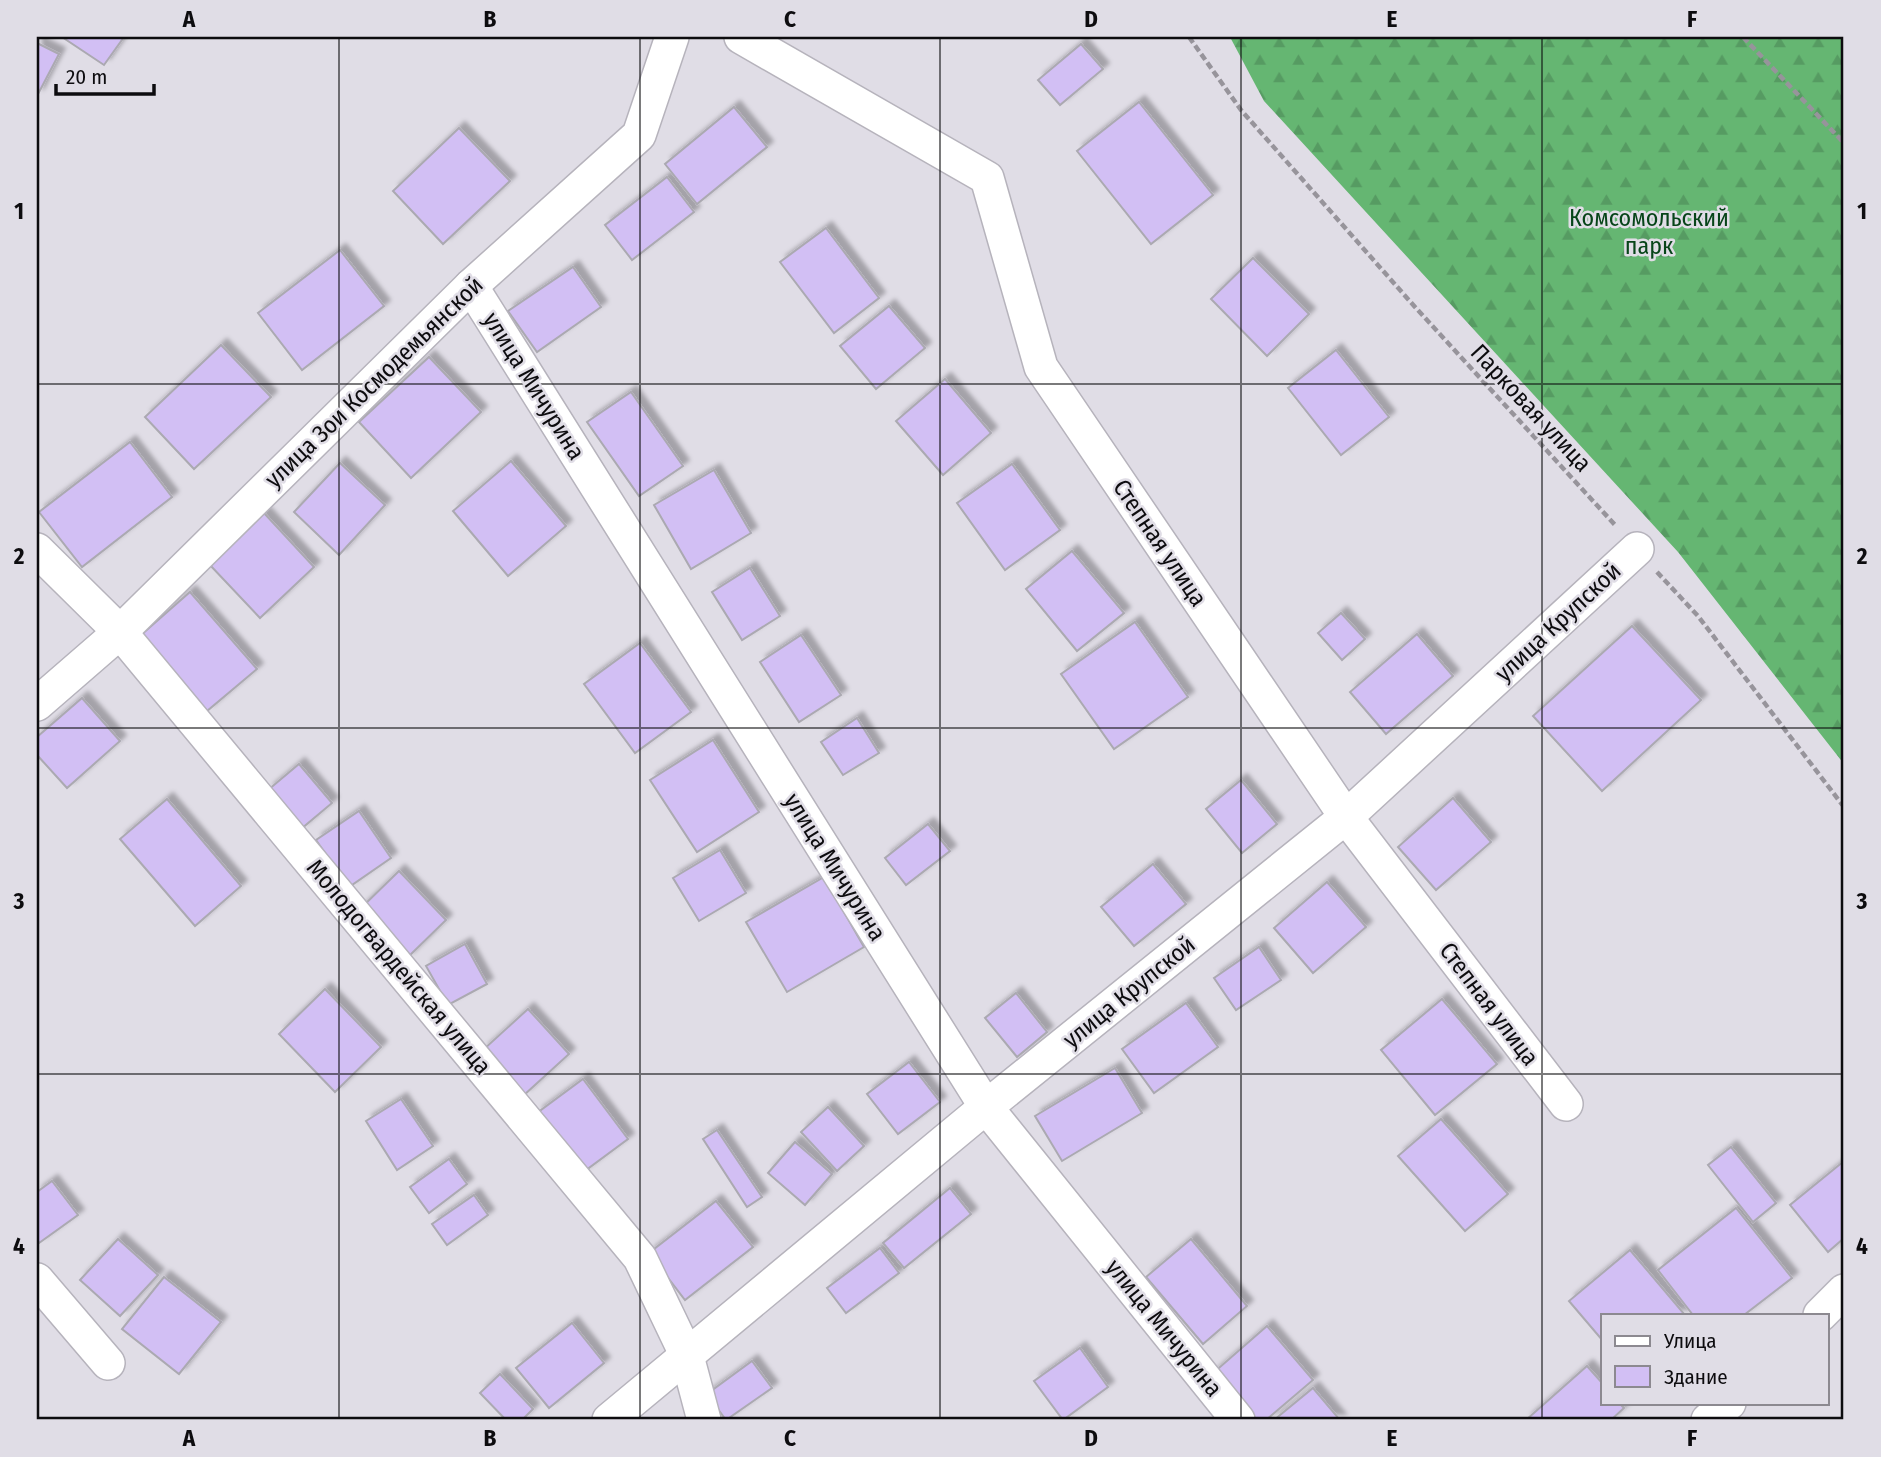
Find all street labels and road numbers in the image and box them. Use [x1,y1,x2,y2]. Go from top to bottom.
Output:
street label: улица Зои Космодемьянской [259,271,489,493]
street label: улица Мичурина [477,307,591,465]
street label: Парковая улица [1465,339,1597,477]
street label: Степная улица [1107,474,1213,612]
street label: улица Крупской [1489,557,1627,687]
street label: улица Мичурина [778,788,892,946]
street label: Молодогвардейская улица [301,854,497,1080]
street label: улица Крупской [1057,930,1201,1054]
street label: Степная улица [1434,937,1544,1071]
street label: улица Мичурина [1100,1254,1228,1402]

